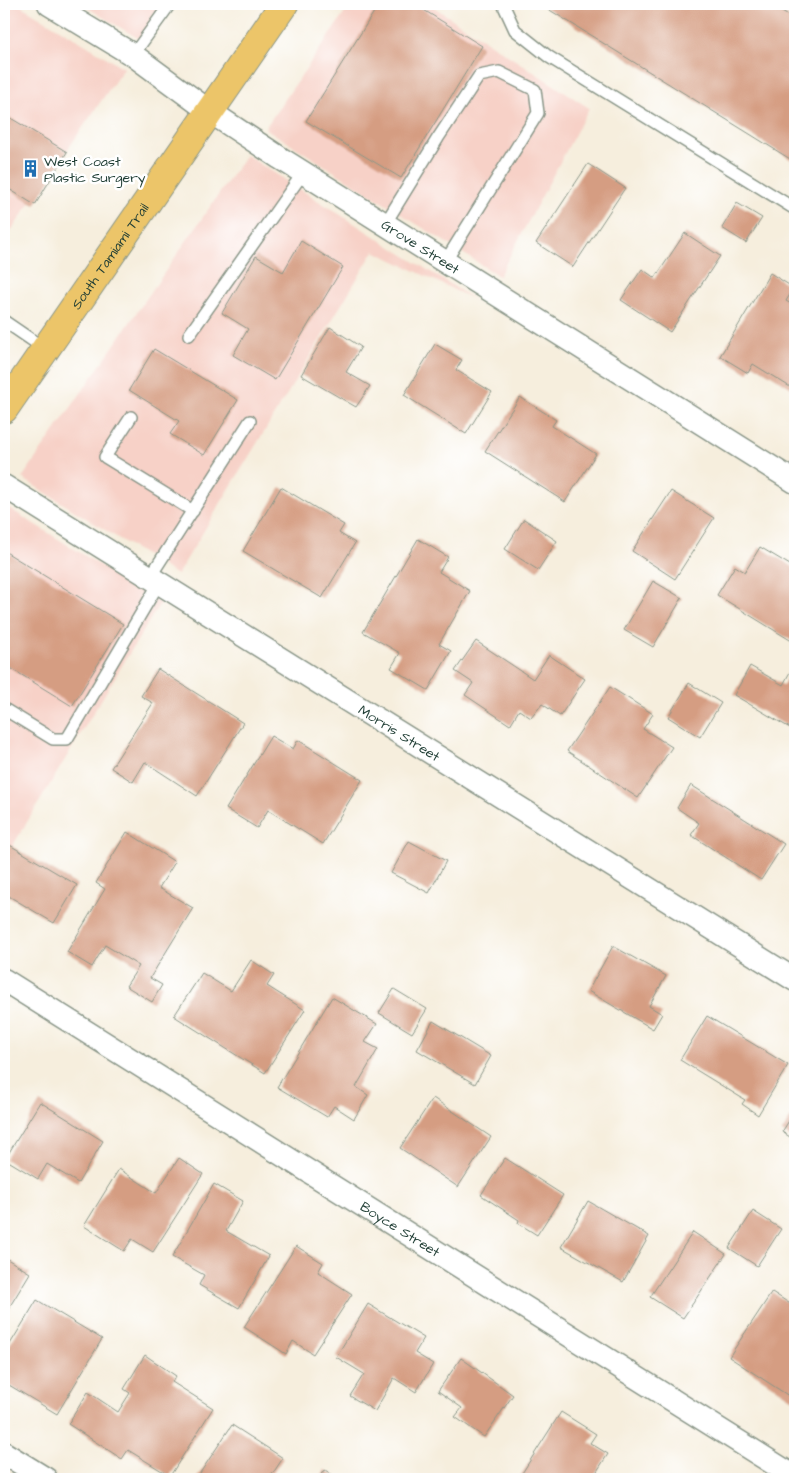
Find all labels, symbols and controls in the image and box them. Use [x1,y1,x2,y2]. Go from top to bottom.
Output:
place label: West Coast Plastic Surgery [44,152,146,188]
building icon: West Coast Plastic Surgery [20,159,40,179]
street label: South Tamiami Trail [67,200,154,314]
street label: Grove Street [377,215,463,280]
street label: Morris Street [354,701,444,767]
street label: Boyce Street [356,1197,444,1263]

